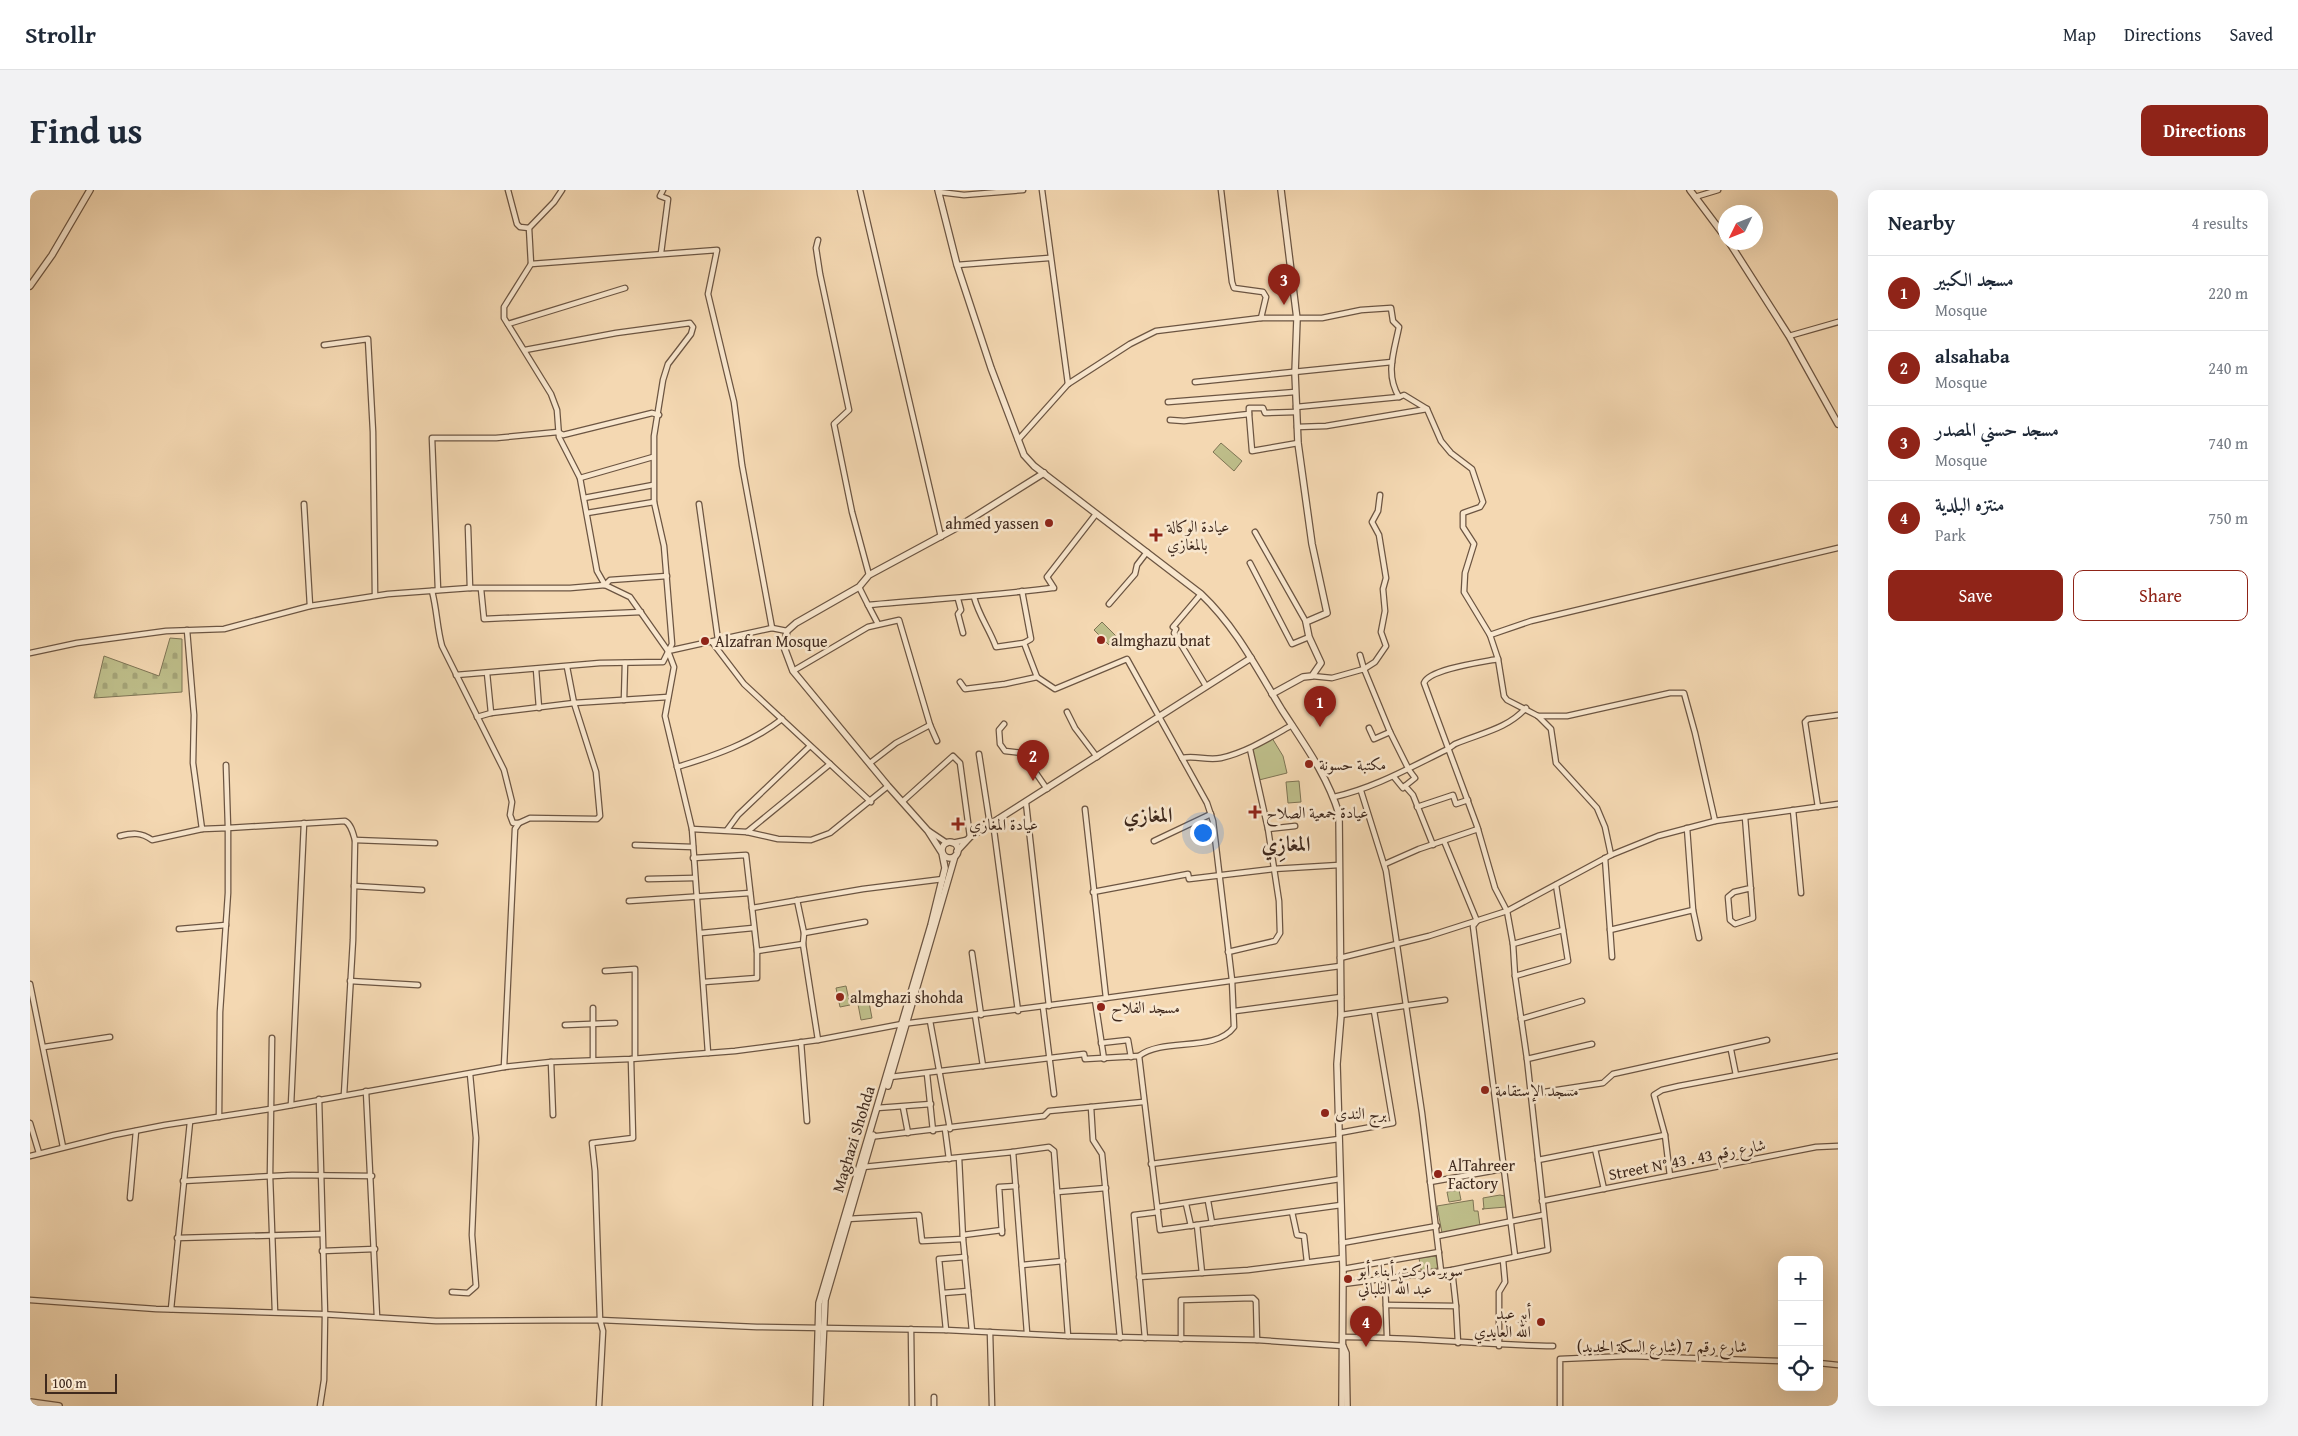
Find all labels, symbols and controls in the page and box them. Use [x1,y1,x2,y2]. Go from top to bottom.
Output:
text: Strollr [25,17,96,52]
text: Map [2063,21,2096,48]
text: Directions [2124,21,2201,48]
text: Saved [2229,21,2273,48]
text: Find us [30,105,143,156]
button: Directions [2141,105,2268,156]
north arrow [1718,205,1763,250]
text: Nearby [1888,207,1955,238]
text: 4 results [2191,211,2248,235]
pin: 3 [1268,264,1300,305]
text: مسجد الكبير [1935,265,2014,293]
text: 1 [1900,281,1908,305]
text: 220 m [2208,281,2248,305]
text: Mosque [1935,298,1987,322]
text: alsahaba [1935,342,2010,370]
text: 2 [1900,356,1908,380]
text: 240 m [2208,356,2248,380]
text: Mosque [1935,370,1987,394]
text: مسجد حسني المصدر [1935,415,2059,443]
text: 3 [1900,431,1908,455]
text: 740 m [2208,431,2248,455]
text: Mosque [1935,448,1987,472]
text: منتزه البلدية [1935,490,2004,518]
text: 4 [1900,506,1908,530]
text: 750 m [2208,506,2248,530]
place label: ahmed yassen [945,511,1039,535]
place label: عيادة الوكالة بالمغازي [1166,514,1229,557]
marker: ahmed yassen [1043,517,1055,529]
text: Park [1935,523,1966,547]
marker: عيادة الوكالة بالمغازي [1149,528,1163,542]
button: Save [1888,570,2063,621]
button: Share [2073,570,2248,621]
place label: almghazu bnat [1111,628,1211,652]
place label: Alzafran Mosque [715,629,828,653]
marker: almghazu bnat [1095,634,1107,646]
marker: Alzafran Mosque [699,635,711,647]
pin: 1 [1304,686,1336,727]
pin: 2 [1017,740,1049,781]
place label: مكتبة حسونة [1319,752,1386,776]
marker: مكتبة حسونة [1303,758,1315,770]
district label: المغازي [1124,799,1172,832]
place label: عيادة جمعية الصلاح [1266,800,1368,827]
marker: عيادة جمعية الصلاح [1248,805,1262,819]
place label: عيادة المغازي [969,812,1038,837]
marker: عيادة المغازي [951,817,965,831]
your location [1190,820,1216,846]
district label: المغازِي [1262,828,1310,862]
place label: almghazi shohda [850,985,964,1009]
marker: almghazi shohda [834,991,846,1003]
place label: مسجد الفلاح [1111,995,1180,1022]
marker: مسجد الفلاح [1095,1001,1107,1013]
place label: مسجد الإستقامة [1495,1078,1579,1102]
street label: Maghazi Shohda [825,1082,881,1195]
marker: مسجد الإستقامة [1479,1084,1491,1096]
place label: برج الندى [1335,1101,1387,1128]
marker: برج الندى [1319,1107,1331,1119]
street label: Street N° 43 . شارع رقم 43 [1606,1132,1768,1190]
place label: AlTahreer Factory [1448,1153,1515,1195]
marker: AlTahreer Factory [1432,1168,1444,1180]
map controls [1778,1256,1823,1391]
button: + [1778,1256,1823,1301]
place label: سوبر ماركت أبناء أبو عبد الله التلباني [1356,1258,1463,1301]
marker: سوبر ماركت أبناء أبو عبد الله التلباني [1342,1273,1354,1285]
place label: أبو عبد الله العايدي [1474,1301,1531,1344]
button: − [1778,1301,1823,1346]
pin: 4 [1350,1306,1382,1347]
marker: أبو عبد الله العايدي [1535,1316,1547,1328]
street label: شارع رقم 7 (شارع السكة الحديد) [1577,1334,1747,1362]
button: locate [1778,1346,1823,1391]
scale bar [45,1371,118,1394]
text: 100 m [52,1373,87,1393]

